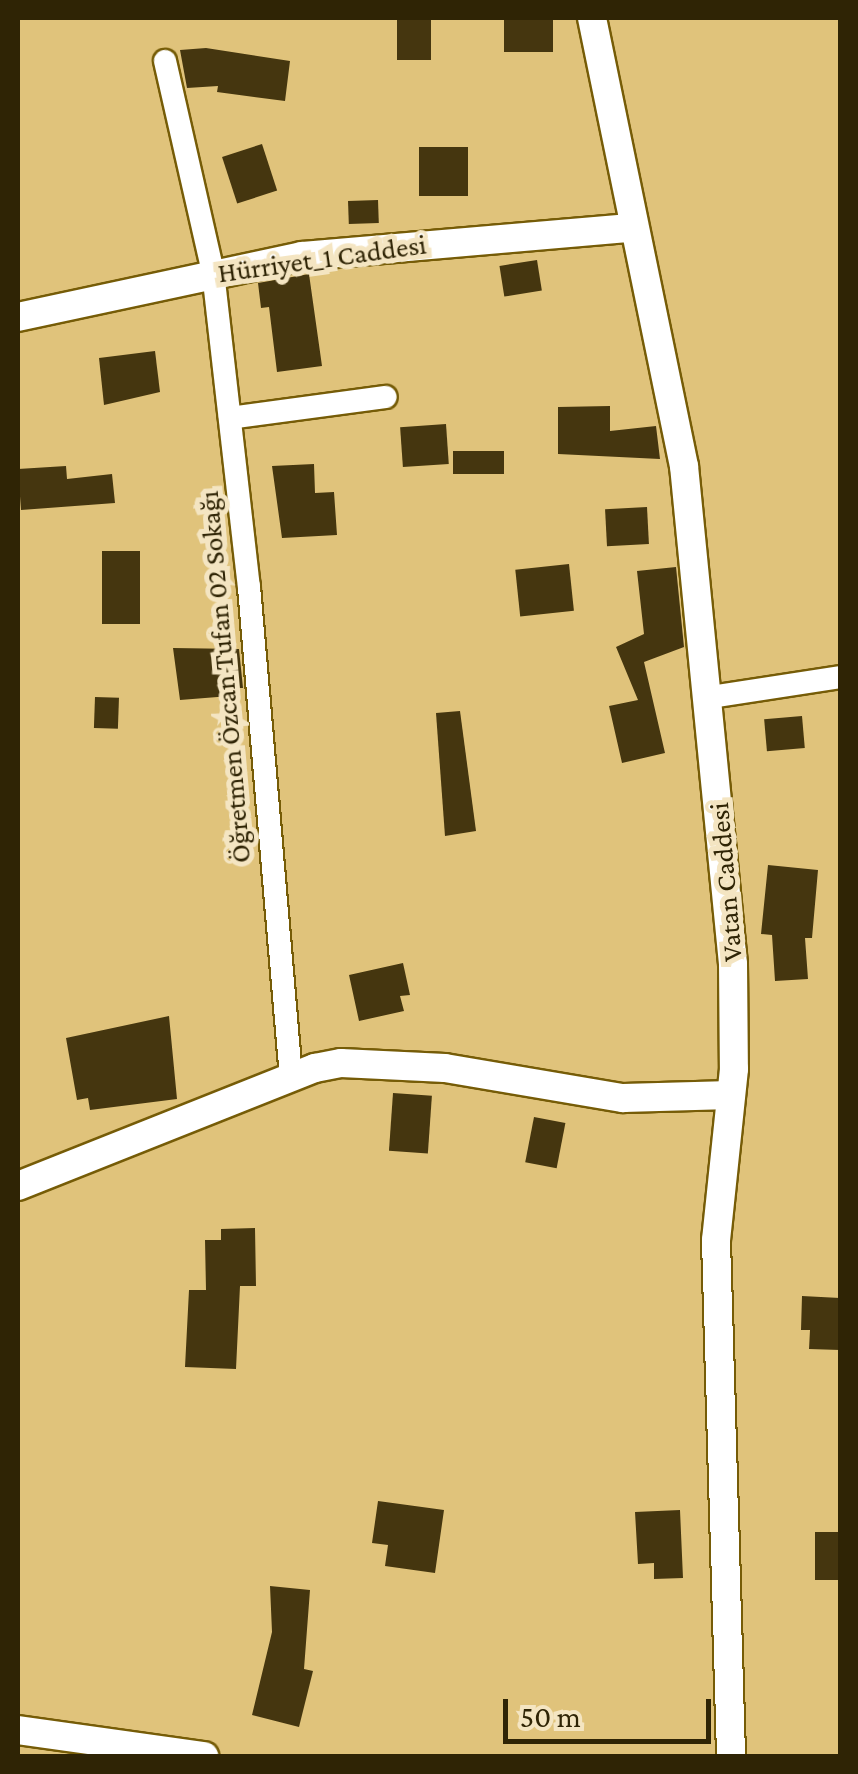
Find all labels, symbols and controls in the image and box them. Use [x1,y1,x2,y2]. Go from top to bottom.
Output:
street label: Hürriyet_1 Caddesi [216,228,428,290]
street label: Öğretmen Özcan Tufan 02 Sokağı [192,490,258,864]
street label: Vatan Caddesi [702,801,750,963]
scale bar [508,1679,716,1741]
text: 50 m [520,1700,581,1733]

